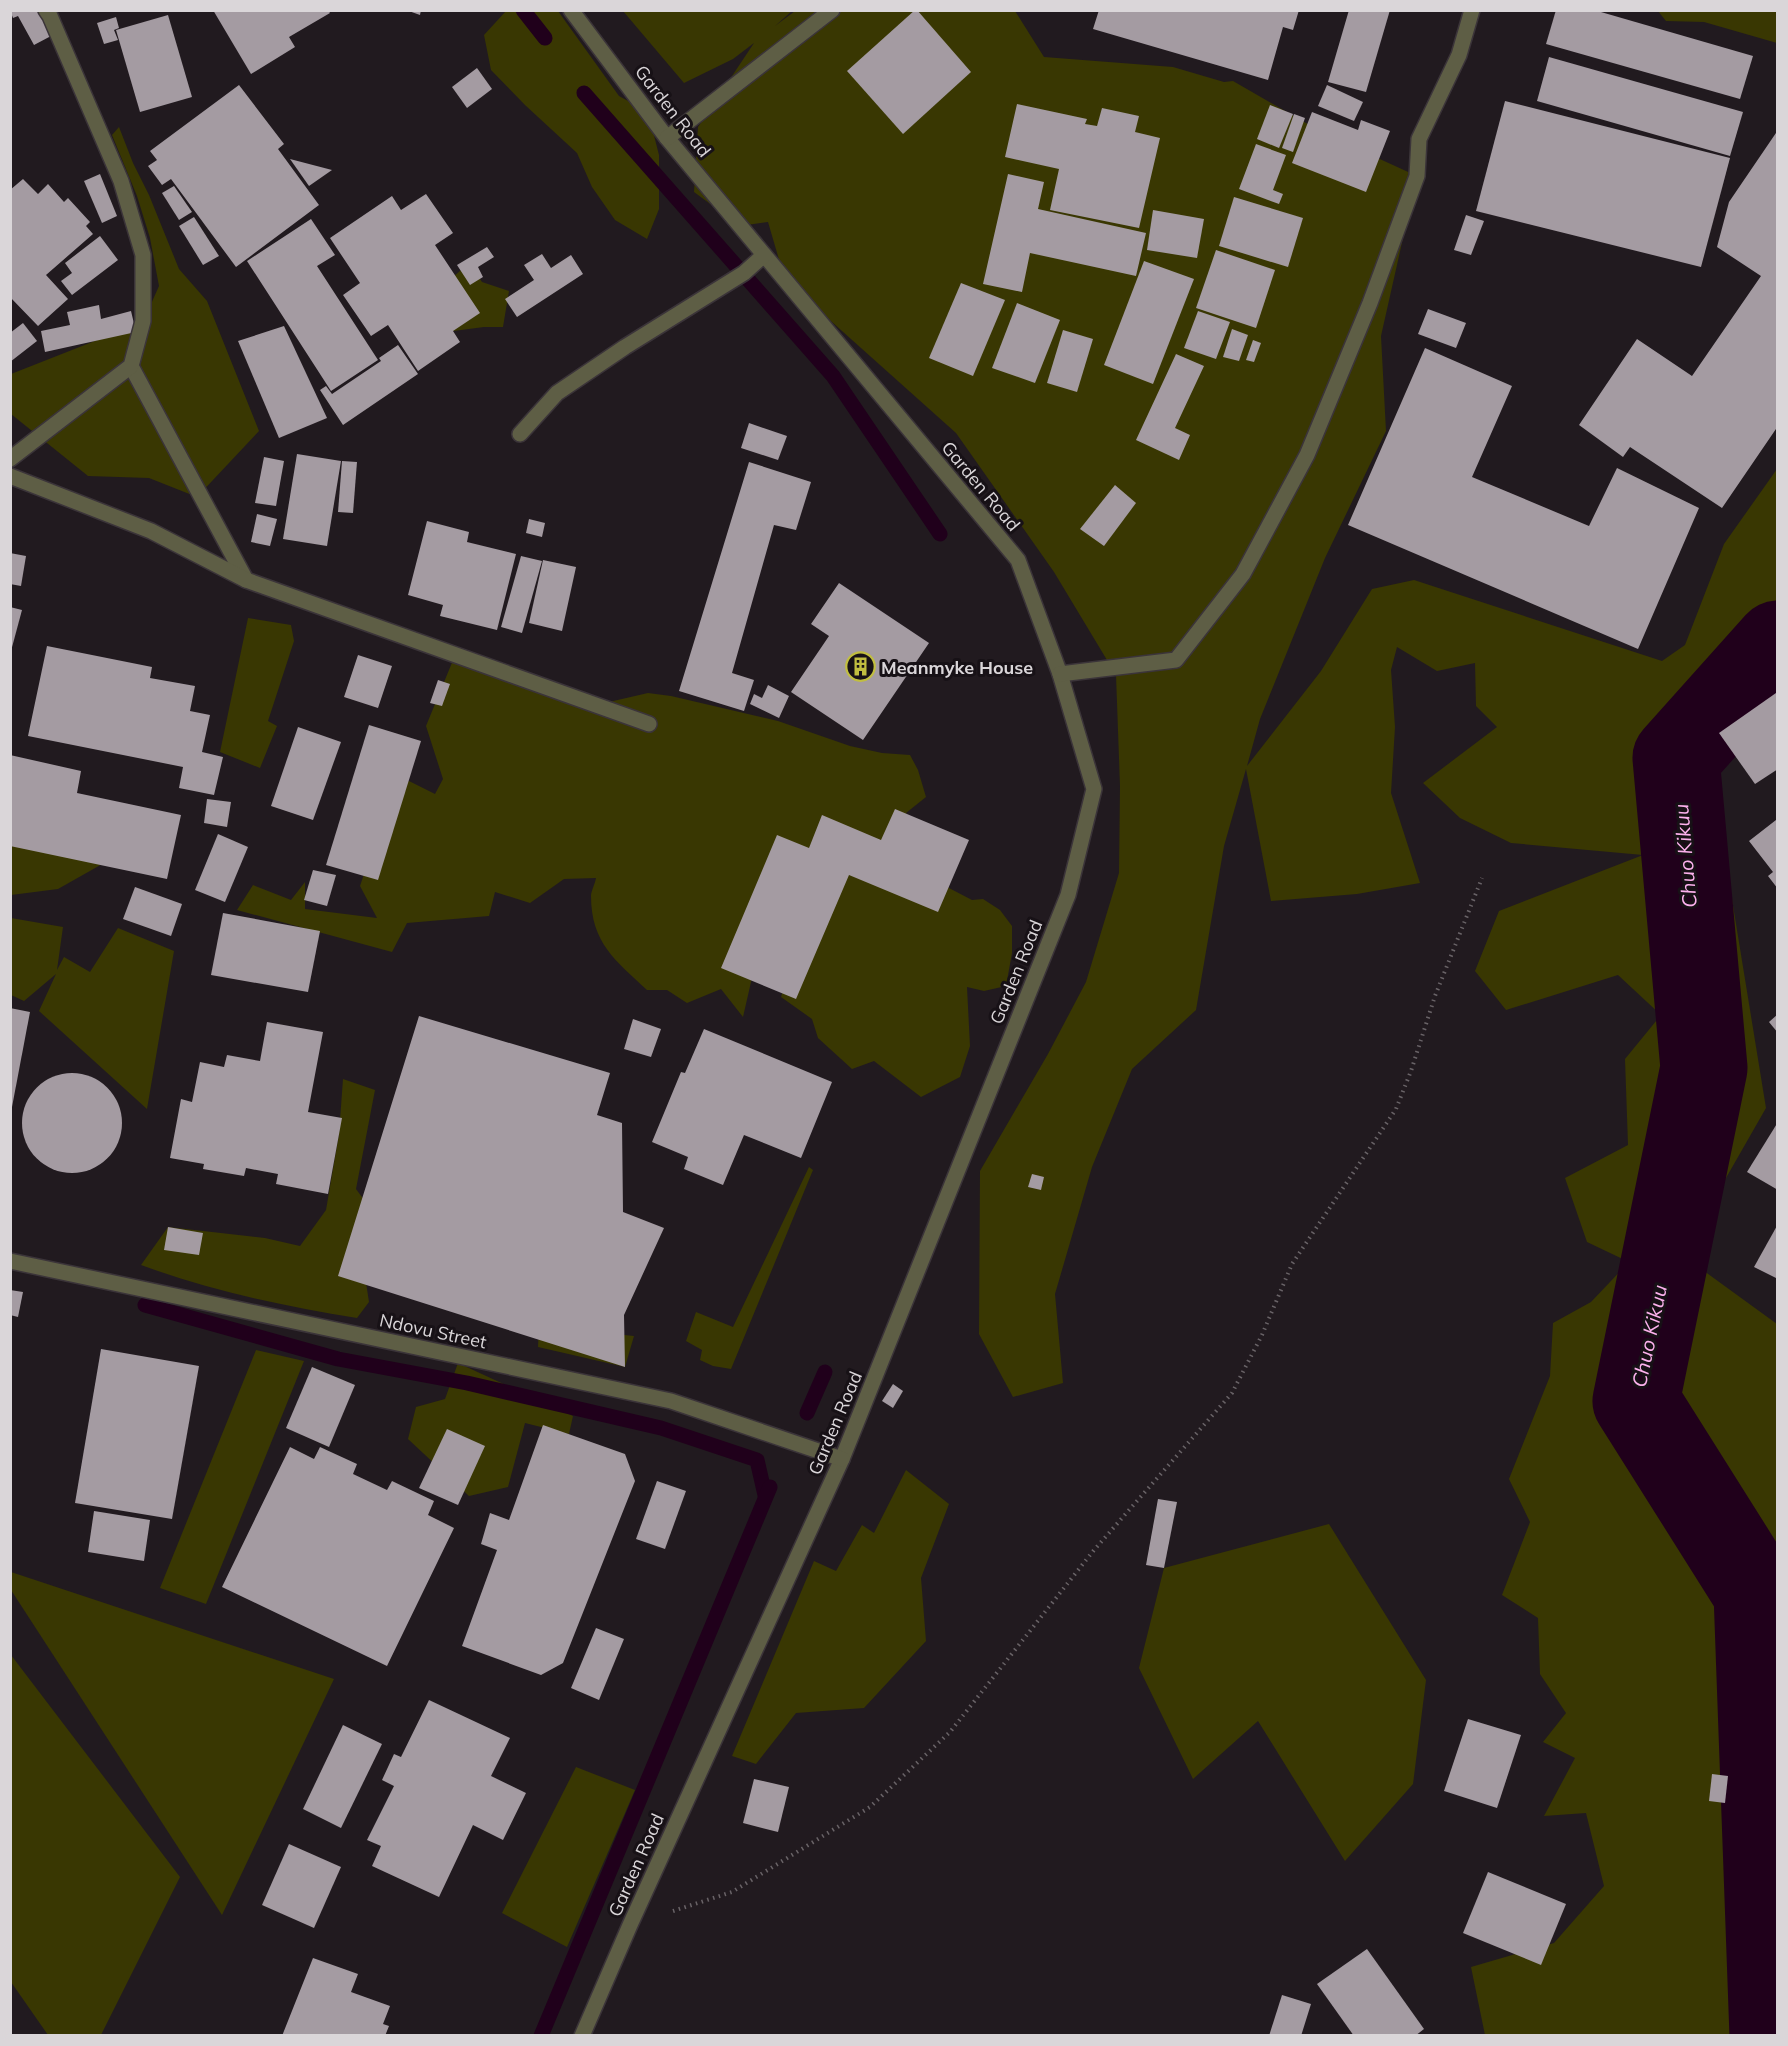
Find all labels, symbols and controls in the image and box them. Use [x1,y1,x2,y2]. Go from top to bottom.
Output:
street label: Garden Road [630,60,716,162]
street label: Garden Road [937,436,1025,536]
building icon: Meanmyke House [844,651,876,683]
place label: Meanmyke House [881,656,1033,679]
water label: Chuo Kikuu [1668,803,1702,909]
street label: Garden Road [985,917,1047,1027]
water label: Chuo Kikuu [1626,1282,1672,1390]
street label: Ndovu Street [377,1308,489,1354]
street label: Garden Road [803,1368,867,1478]
street label: Garden Road [603,1810,669,1920]

